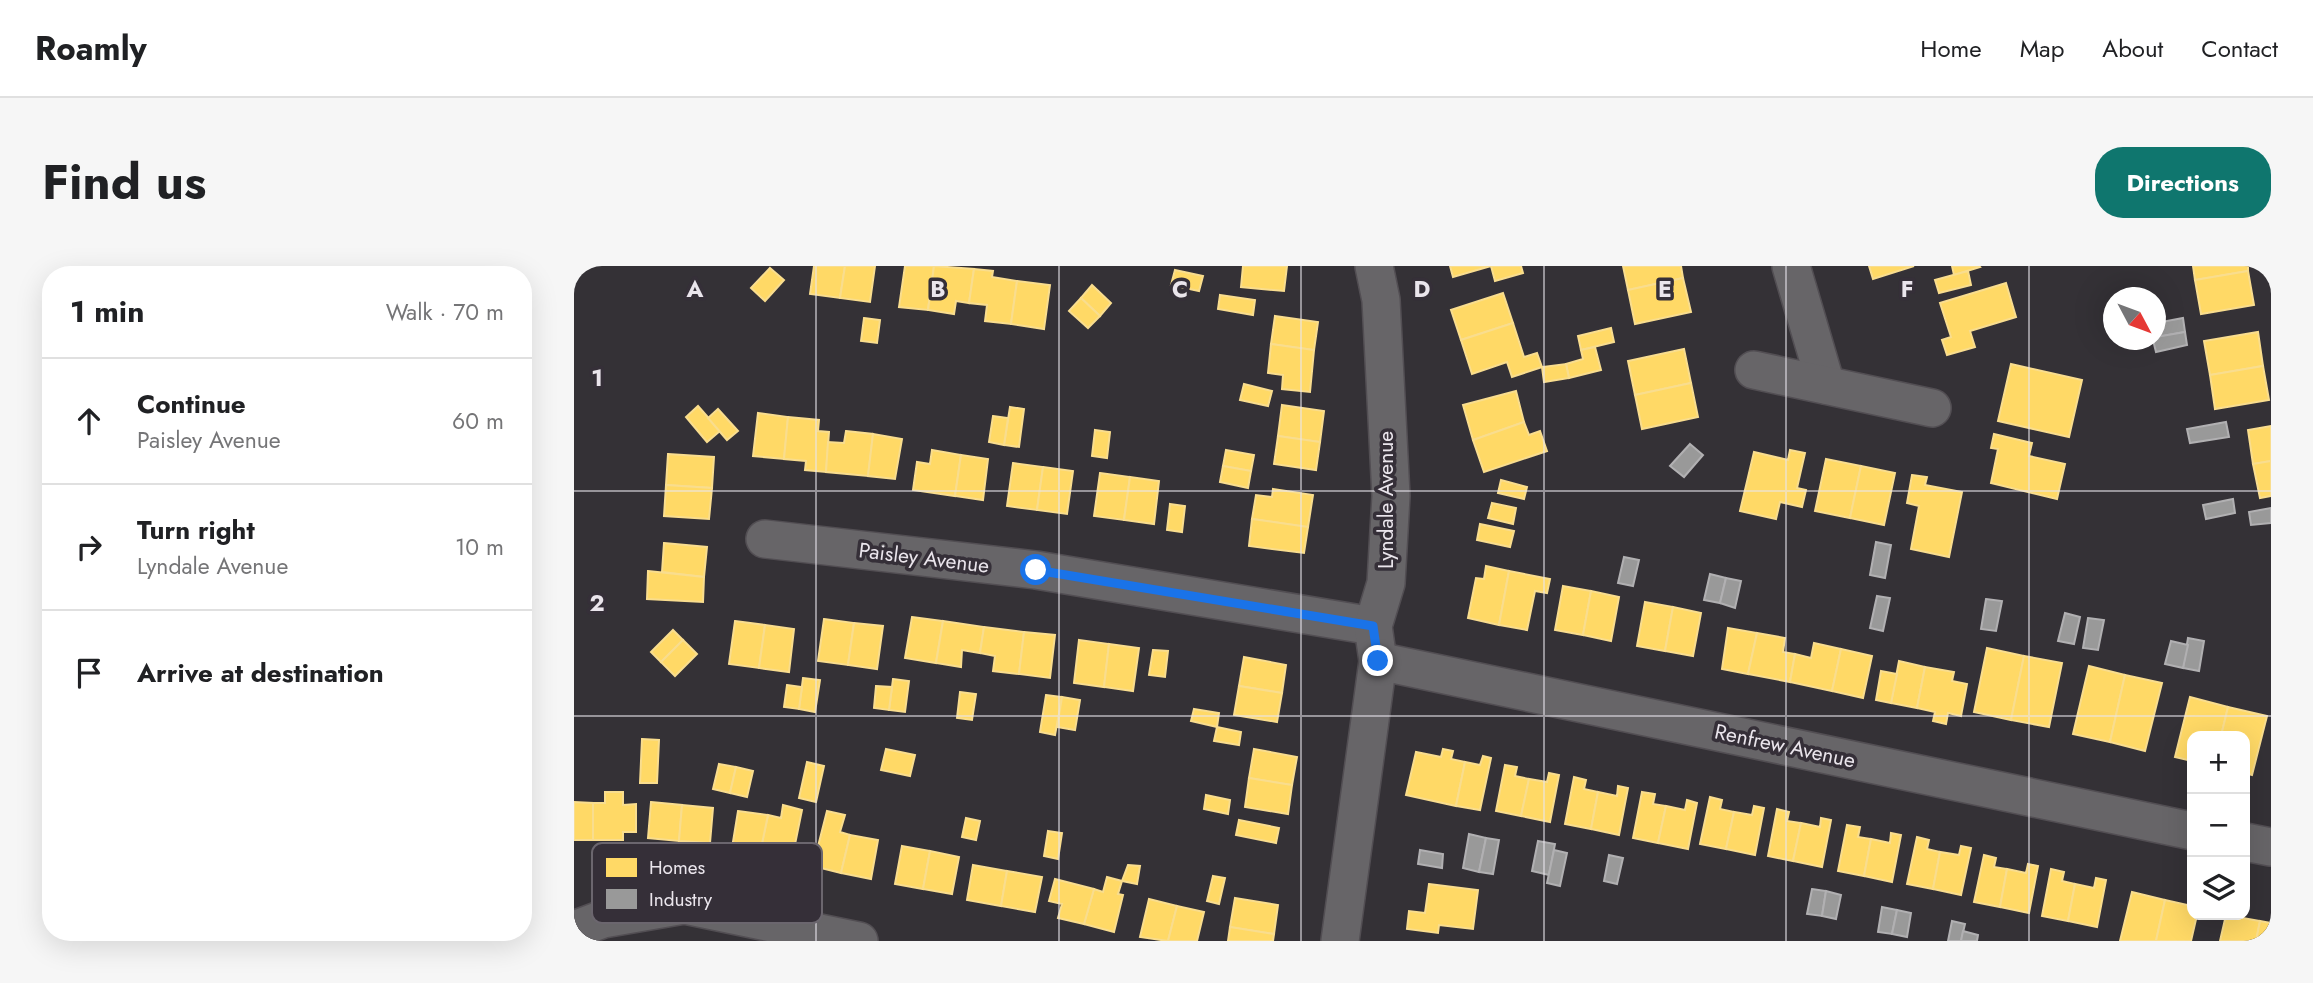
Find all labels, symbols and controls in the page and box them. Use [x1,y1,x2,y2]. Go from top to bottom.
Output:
text: Roamly [35,25,147,72]
text: Home [1920,31,1982,66]
text: Map [2020,31,2064,66]
text: About [2102,31,2163,66]
text: Contact [2201,31,2278,66]
text: Find us [42,147,206,217]
button: Directions [2095,147,2271,218]
text: A [686,272,704,306]
text: B [930,272,946,306]
text: C [1172,272,1188,306]
text: D [1414,272,1431,306]
text: E [1658,272,1672,306]
text: F [1901,272,1913,306]
north arrow [2103,287,2166,350]
text: 1 min [70,290,144,333]
text: Walk · 70 m [386,295,504,329]
text: 1 [591,361,603,395]
text: Continue [137,385,246,423]
icon: ahead [70,402,108,440]
text: 60 m [452,404,504,438]
text: Paisley Avenue [137,423,281,457]
street label: Lyndale Avenue [1371,431,1401,569]
text: Turn right [137,511,255,549]
icon: right [70,528,108,566]
text: 10 m [455,530,504,564]
street label: Paisley Avenue [857,535,991,581]
text: Lyndale Avenue [137,549,288,583]
route start [1020,554,1051,585]
text: 2 [589,586,605,620]
route end [1362,645,1393,676]
icon: arrive [70,654,108,692]
text: Arrive at destination [137,654,384,692]
street label: Renfrew Avenue [1712,716,1858,776]
map controls [2187,731,2250,920]
button: + [2187,731,2250,794]
button: − [2187,794,2250,857]
legend [592,843,822,923]
text: Homes [649,854,706,881]
button: layers [2187,857,2250,920]
text: Industry [649,886,713,913]

